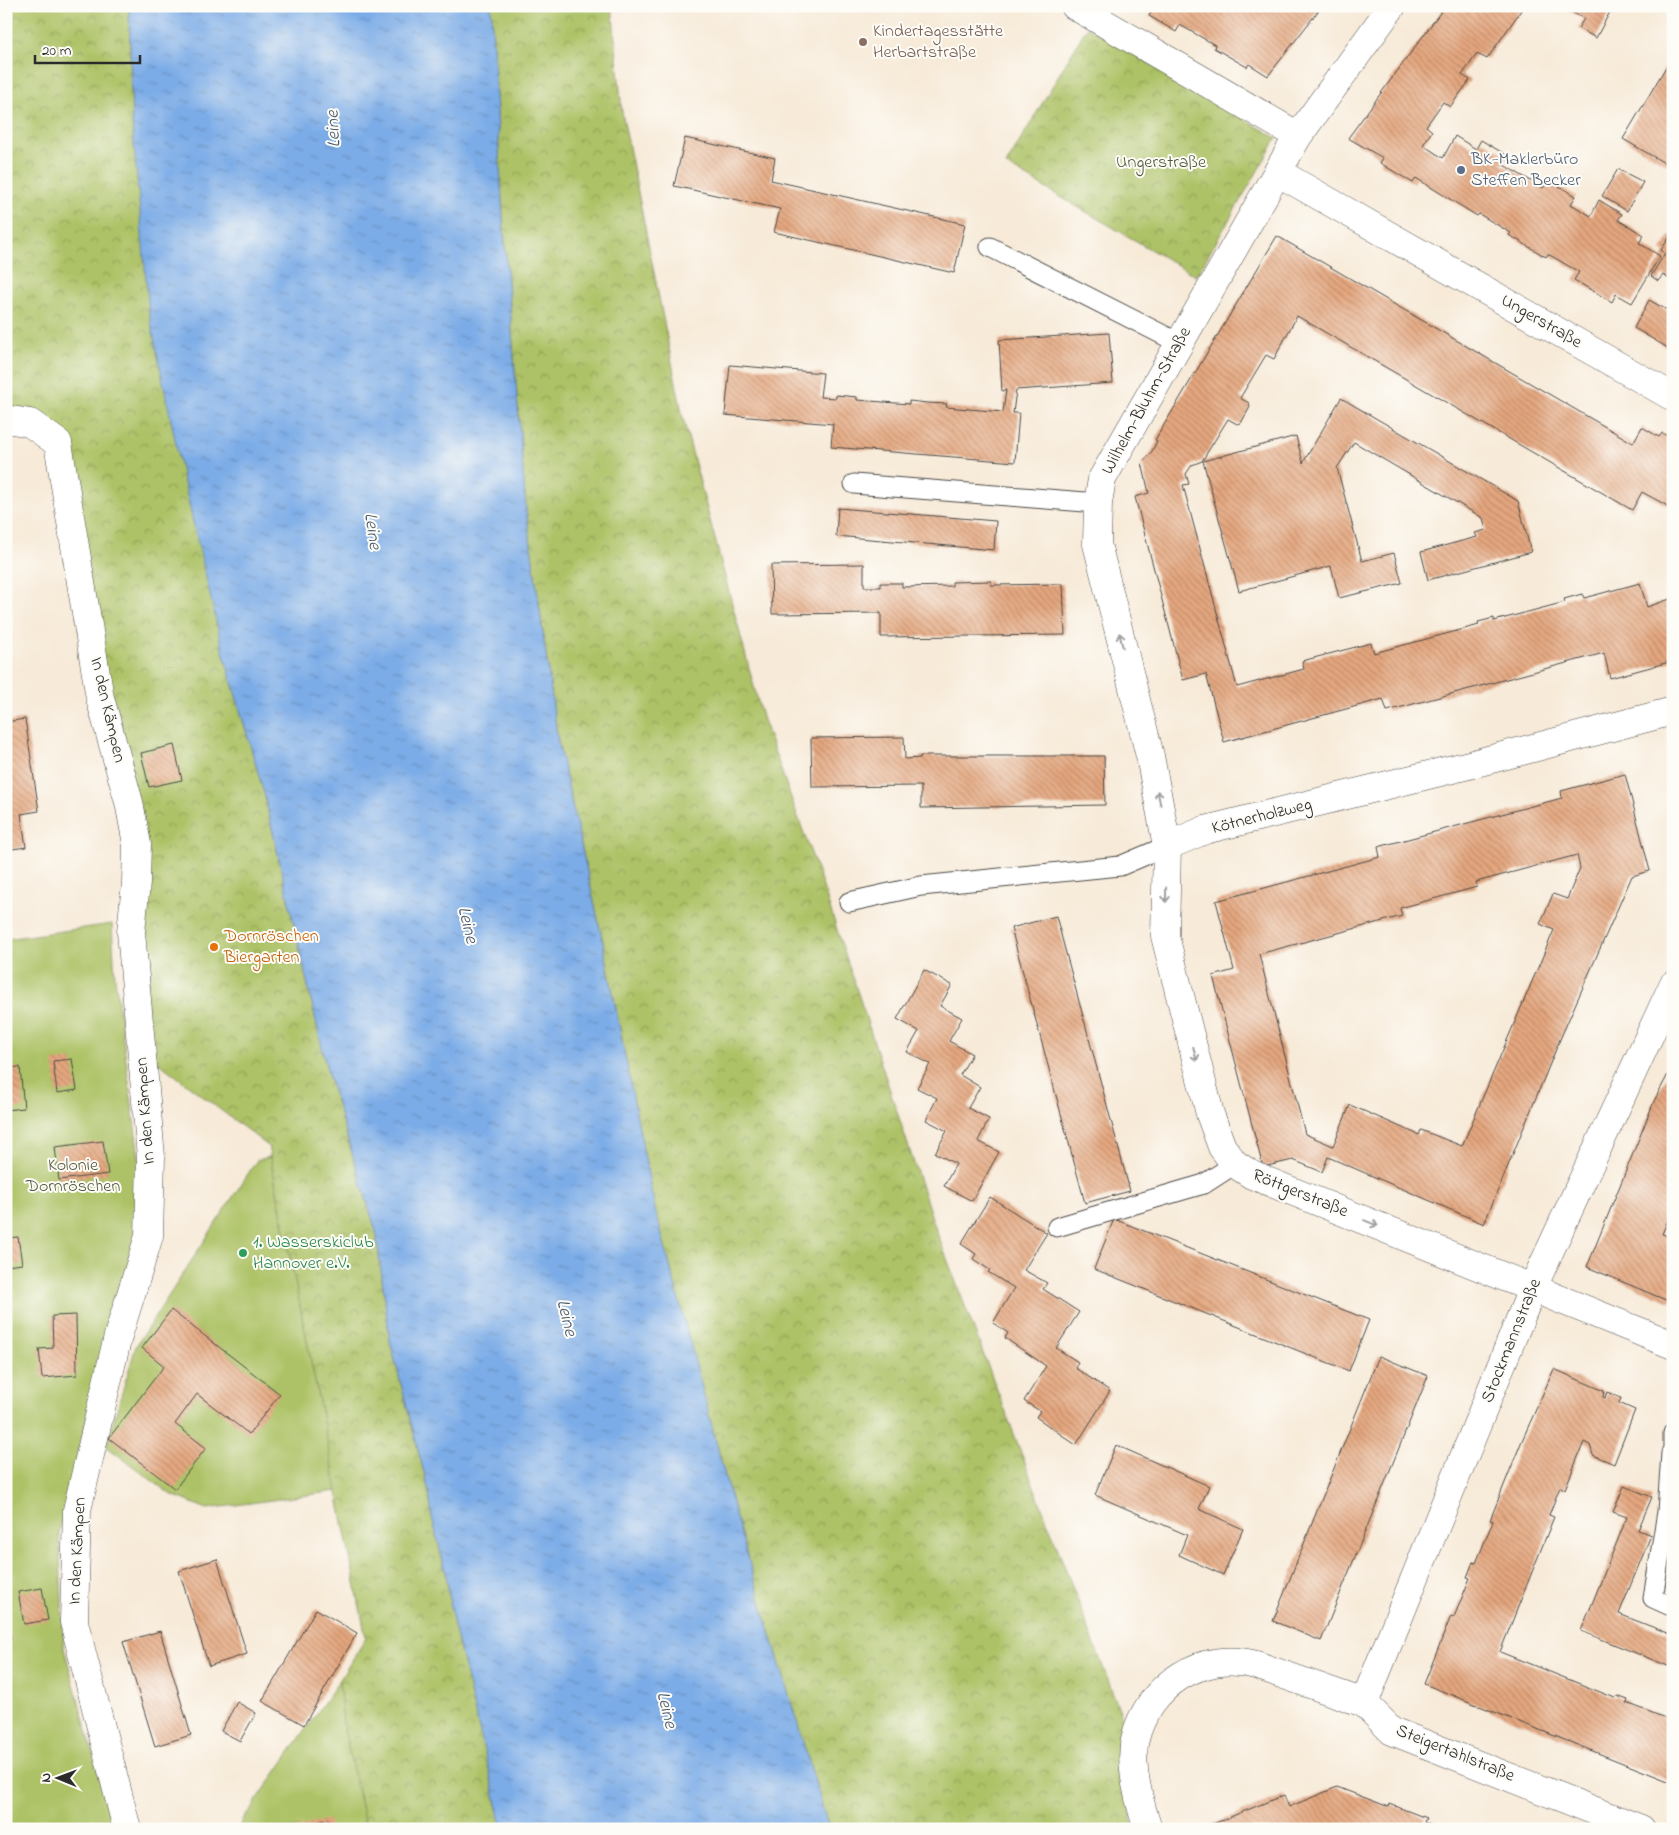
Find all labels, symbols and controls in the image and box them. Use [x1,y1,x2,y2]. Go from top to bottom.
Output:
place label: Kindertagesstätte Herbartstraße [873,19,1004,66]
scale bar [35,32,140,64]
marker: Kindertagesstätte Herbartstraße [857,36,869,48]
text: 20 m [42,40,72,62]
water label: Leine [319,108,348,148]
place label: BK-Maklerbüro Steffen Becker [1470,147,1581,194]
park label: Ungerstraße [1116,150,1207,177]
marker: BK-Maklerbüro Steffen Becker [1455,164,1467,176]
street label: Ungerstraße [1495,288,1587,357]
street label: Wilhelm-Bluhm-Straße [1096,322,1199,480]
water label: Leine [356,511,388,553]
one-way arrow [1116,633,1125,649]
street label: In den Kämpen [82,655,132,766]
one-way arrow [1154,791,1163,807]
street label: Kötnerholzweg [1209,792,1315,843]
one-way arrow [1161,886,1171,903]
water label: Leine [449,904,485,948]
place label: Dornröschen Biergarten [223,924,319,972]
marker: Dornröschen Biergarten [208,941,220,953]
one-way arrow [1191,1045,1200,1061]
street label: In den Kämpen [129,1056,163,1166]
park label: Kolonie Dornröschen [25,1153,120,1200]
street label: Röttgerstraße [1248,1163,1353,1226]
one-way arrow [1363,1219,1378,1228]
place label: 1. Wasserskiclub Hannover e.V. [253,1230,374,1277]
marker: 1. Wasserskiclub Hannover e.V. [237,1247,249,1259]
street label: Stockmannstraße [1475,1274,1549,1407]
water label: Leine [548,1297,584,1341]
street label: In den Kämpen [62,1496,94,1605]
water label: Leine [648,1689,684,1733]
street label: Steigertahlstraße [1391,1718,1519,1791]
north arrow [32,1752,82,1802]
text: N [36,1773,57,1783]

